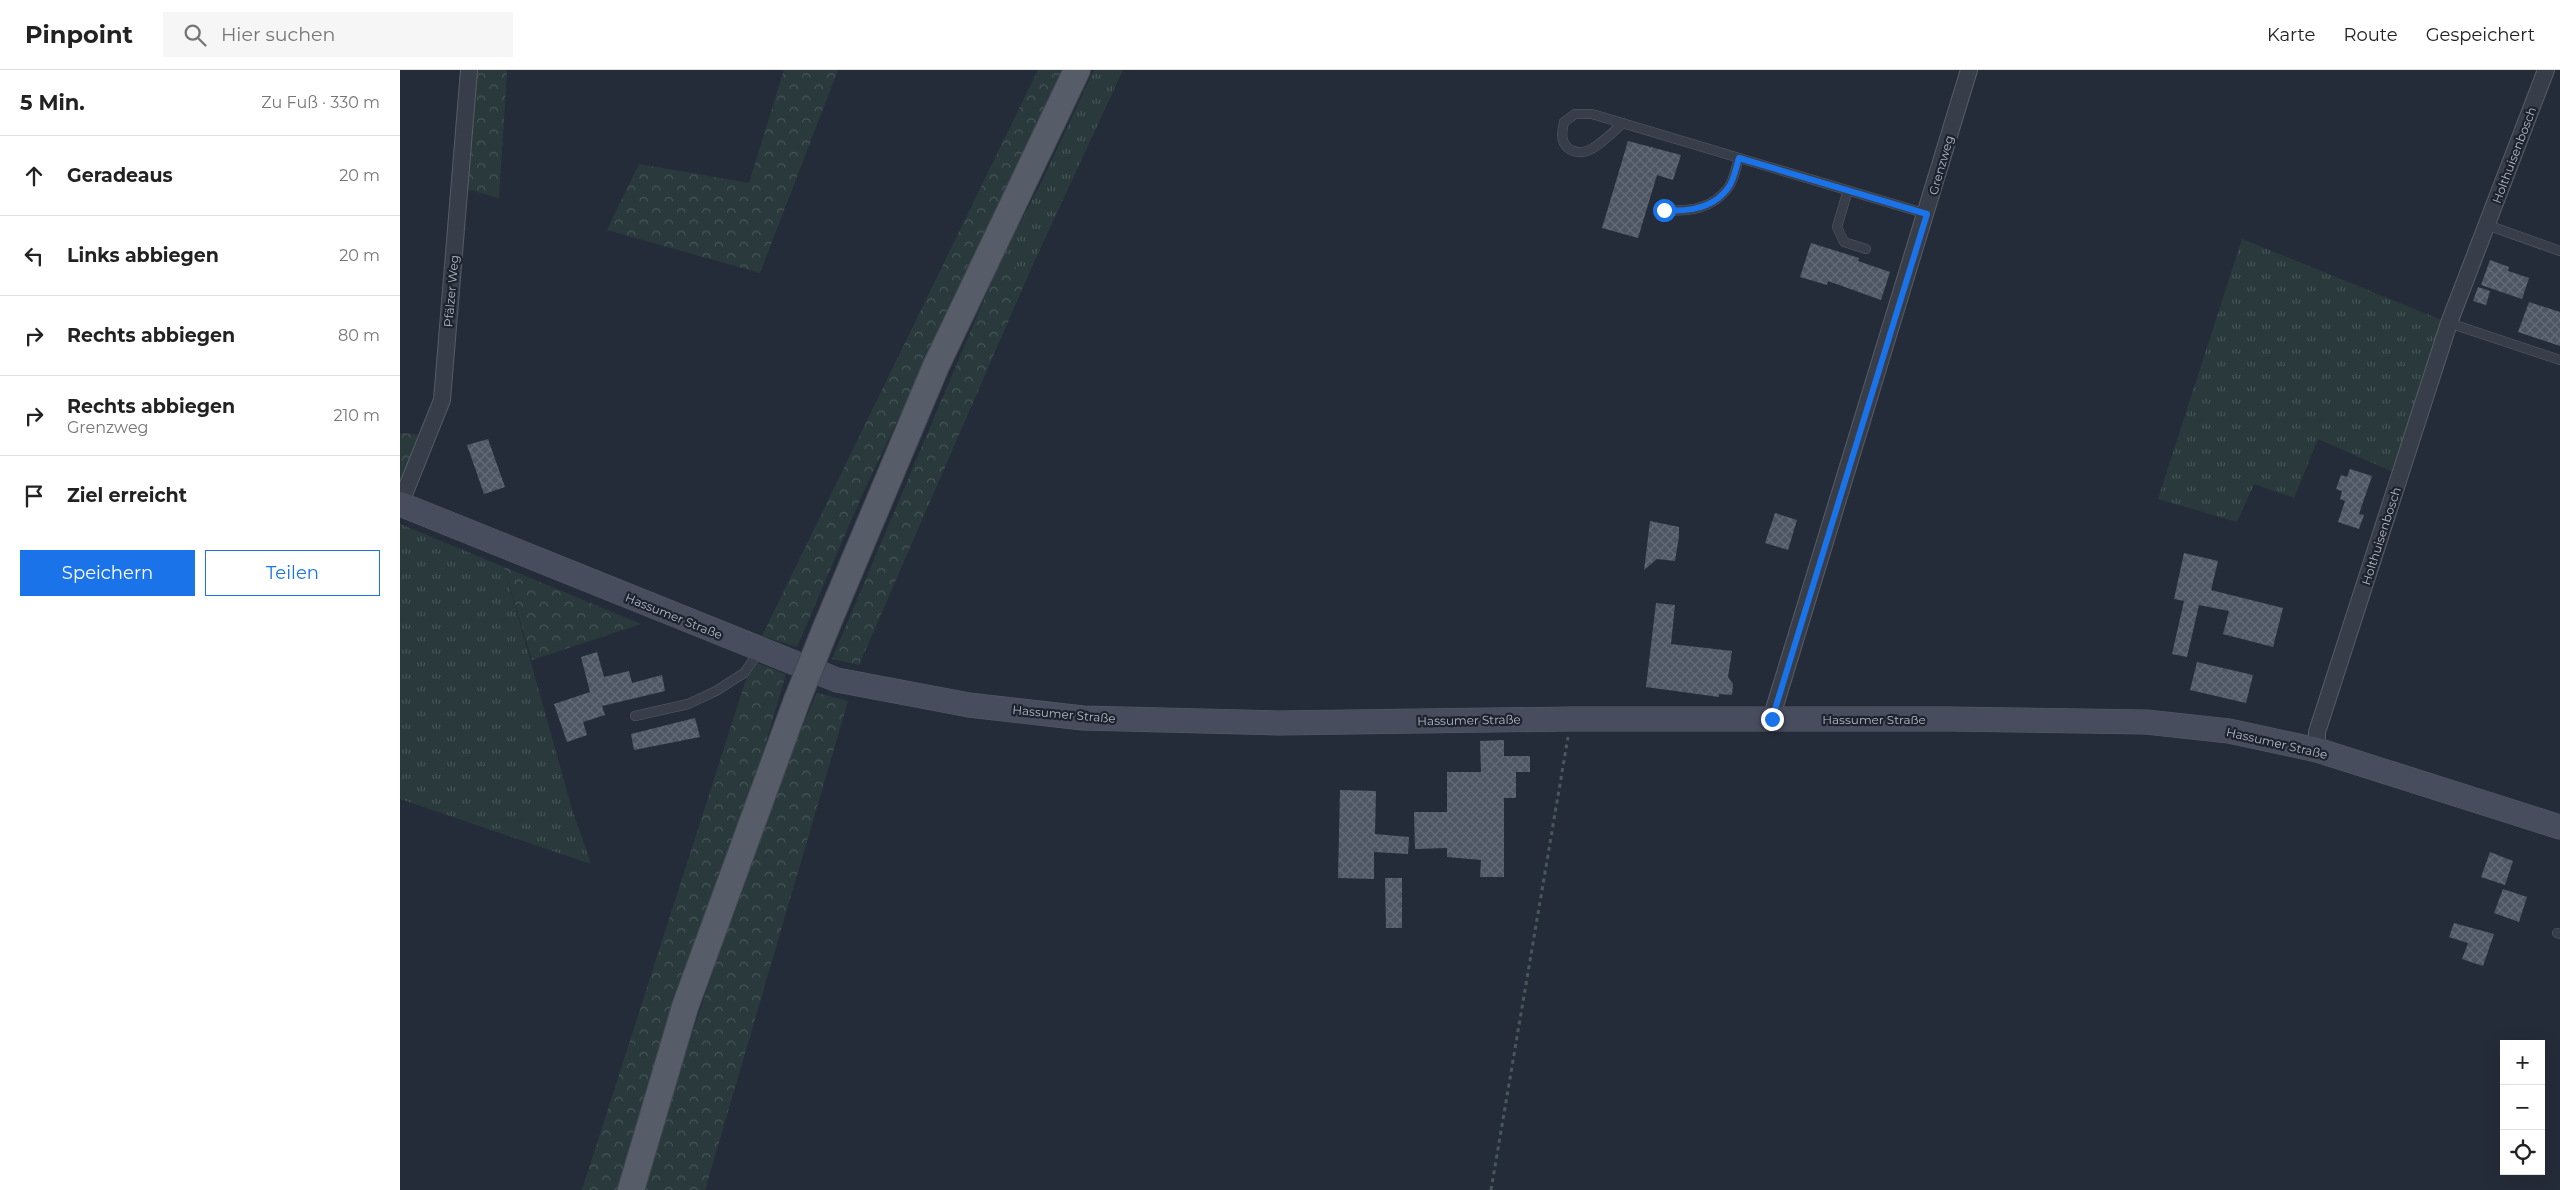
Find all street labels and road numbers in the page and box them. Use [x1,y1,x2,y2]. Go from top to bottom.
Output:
street label: Holthuisenbosch [2489,105,2539,205]
street label: Grenzweg [1925,134,1957,196]
street label: Pfälzer Weg [440,254,462,328]
street label: Holthuisenbosch [2358,485,2404,587]
street label: Hassumer Straße [623,590,725,642]
street label: Hassumer Straße [1012,702,1116,726]
street label: Hassumer Straße [1417,712,1521,728]
street label: Hassumer Straße [1822,712,1926,727]
street label: Hassumer Straße [2225,724,2329,762]

